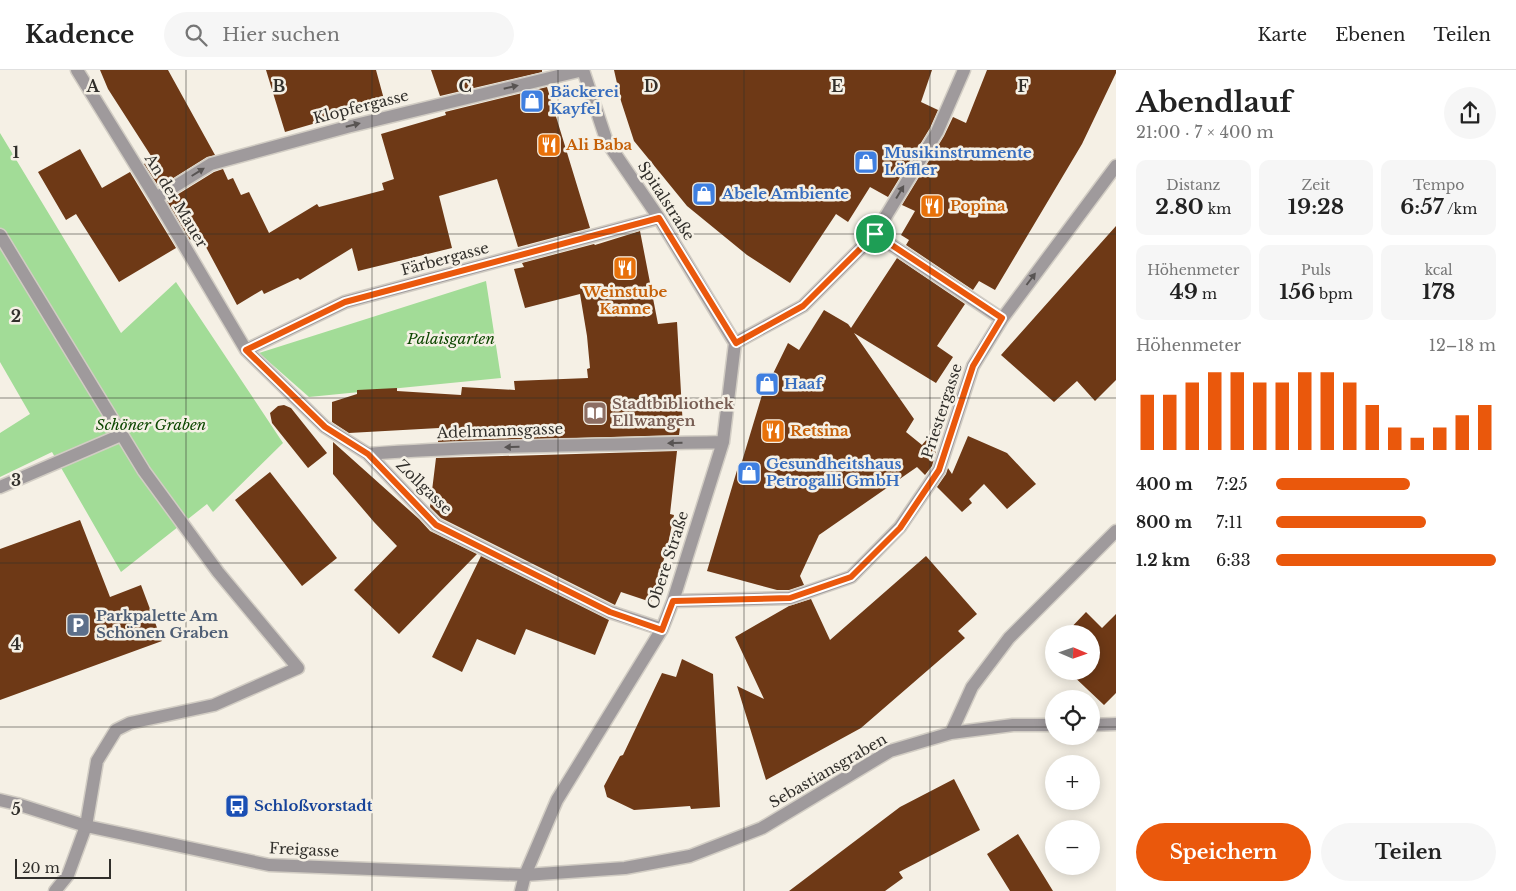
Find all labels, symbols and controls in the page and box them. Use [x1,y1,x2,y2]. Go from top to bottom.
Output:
search box [164,12,514,57]
text: Kadence [25,20,134,49]
icon: search [182,21,210,49]
text: Hier suchen [222,23,340,46]
text: Karte [1257,24,1307,46]
text: Ebenen [1335,24,1405,46]
text: Teilen [1433,24,1491,46]
text: A [86,76,101,96]
text: B [273,76,286,96]
text: C [458,76,472,96]
text: D [644,76,658,96]
text: E [831,76,843,96]
text: F [1017,76,1029,96]
place label: Bäckerei Kayfel [550,82,620,118]
one-way arrow [503,83,518,91]
street label: Klopfergasse [311,85,411,128]
text: Abendlauf [1136,85,1292,120]
button: share [1444,87,1496,139]
shop icon: Bäckerei Kayfel [519,88,545,114]
one-way arrow [345,121,360,129]
text: 21:00 · 7 × 400 m [1136,122,1274,142]
restaurant icon: Ali Baba [536,132,562,158]
place label: Ali Baba [565,135,633,154]
text: 1 [13,142,20,162]
place label: Musikinstrumente Löffler [884,143,1032,179]
street label: An der Mauer [140,149,212,252]
shop icon: Musikinstrumente Löffler [853,149,879,175]
street label: Spitalstraße [634,158,699,244]
one-way arrow [191,168,204,177]
text: Distanz [1166,176,1220,194]
text: Zeit [1302,176,1330,194]
text: Tempo [1413,176,1464,194]
shop icon: Abele Ambiente [691,181,717,207]
place label: Abele Ambiente [721,184,849,203]
one-way arrow [896,186,905,199]
restaurant icon: Popina [919,193,945,219]
text: 2.80 [1155,194,1204,220]
text: 19:28 [1288,194,1344,220]
text: 6:57 [1400,194,1444,220]
place label: Popina [950,196,1006,215]
text: km [1204,200,1231,218]
text: /km [1444,200,1477,218]
pin [854,213,896,255]
icon: arrive [861,220,889,248]
street label: Färbergasse [399,238,491,279]
restaurant icon: Weinstube Kanne [612,255,638,281]
text: Höhenmeter [1147,261,1239,279]
text: Puls [1301,261,1331,279]
text: kcal [1425,261,1453,279]
one-way arrow [1025,273,1036,286]
text: 49 [1170,279,1198,305]
text: 156 [1279,279,1315,305]
text: 178 [1422,279,1455,305]
place label: Weinstube Kanne [582,282,668,318]
text: m [1198,285,1217,303]
text: bpm [1315,285,1353,303]
text: 2 [11,306,21,326]
park label: Palaisgarten [406,329,495,348]
text: Höhenmeter [1136,335,1241,355]
text: 12–18 m [1429,335,1496,355]
street label: Priestergasse [917,361,966,461]
shop icon: Haaf [754,371,780,397]
place label: Haaf [784,374,824,393]
place label: Stadtbibliothek Ellwangen [612,394,735,430]
library icon: Stadtbibliothek Ellwangen [582,400,608,426]
park label: Schöner Graben [96,415,206,434]
restaurant icon: Retsina [760,418,786,444]
street label: Adelmannsgasse [436,419,563,442]
place label: Retsina [790,421,849,440]
one-way arrow [666,440,682,448]
one-way arrow [504,443,520,451]
place label: Gesundheitshaus Petrogalli GmbH [766,454,901,490]
street label: Zollgasse [392,455,456,518]
shop icon: Gesundheitshaus Petrogalli GmbH [736,460,762,486]
text: 3 [11,470,21,490]
text: 400 m [1136,474,1193,494]
text: 7:25 [1216,474,1248,494]
street label: Obere Straße [643,508,692,611]
text: 800 m [1136,512,1192,532]
text: 7:11 [1216,512,1243,532]
text: 1.2 km [1136,550,1190,570]
text: 6:33 [1216,550,1251,570]
place label: Parkpalette Am Schönen Graben [96,606,229,642]
parking icon: Parkpalette Am Schönen Graben [65,612,91,638]
north arrow [1045,625,1100,680]
map controls [1045,625,1100,875]
text: 4 [11,634,21,654]
button: locate [1045,690,1100,745]
street label: Sebastiansgraben [766,729,890,812]
button: + [1045,755,1100,810]
bus stop icon: Schloßvorstadt [224,793,250,819]
place label: Schloßvorstadt [254,796,373,815]
text: 5 [11,799,21,819]
button: − [1045,820,1100,875]
button: Speichern [1136,823,1311,881]
button: Teilen [1321,823,1496,881]
street label: Freigasse [269,838,340,861]
scale bar [15,856,111,879]
text: 20 m [22,859,60,877]

